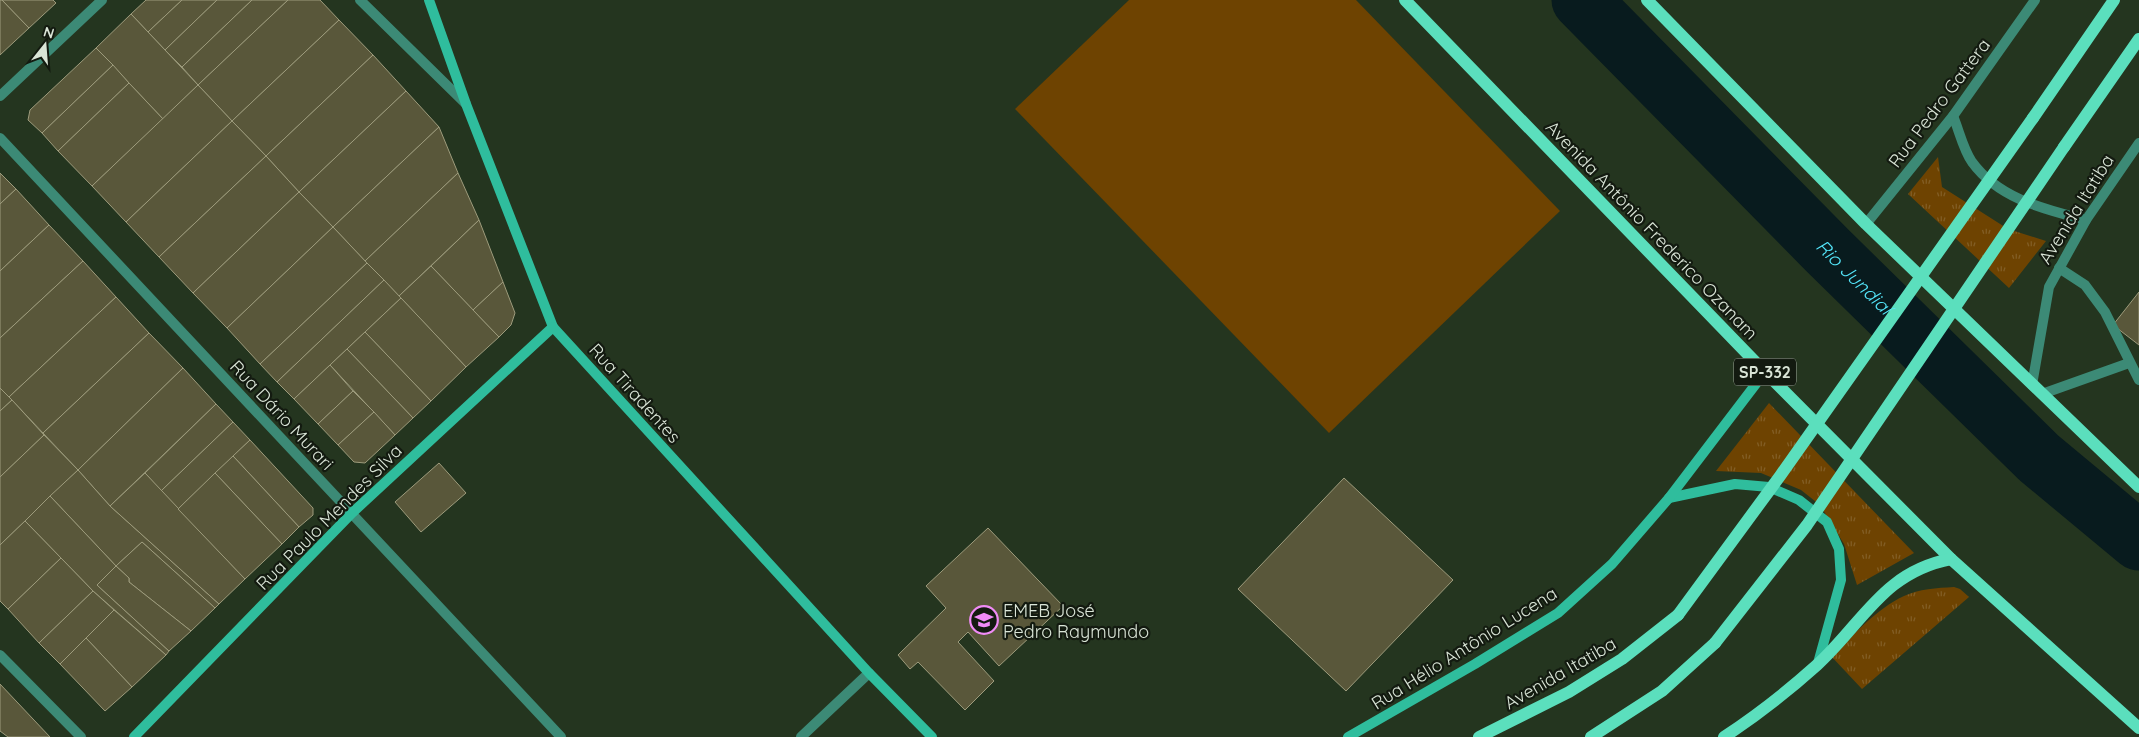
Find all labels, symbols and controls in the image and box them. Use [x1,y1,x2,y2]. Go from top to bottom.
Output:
north arrow [20,20,70,70]
text: N [41,22,56,43]
street label: Rua Pedro Gattera [1883,34,1995,172]
street label: Avenida Antônio Frederico Ozanam [1541,116,1763,344]
street label: Avenida Itatiba [2033,150,2119,268]
water label: Rio Jundiaí [1811,234,1900,322]
street label: Rua Tiradentes [584,338,686,448]
street label: Rua Dário Murari [225,355,339,475]
road number: SP-332 [1734,358,1796,386]
street label: Rua Paulo Mendes Silva [251,439,407,595]
street label: Rua Hélio Antônio Lucena [1367,581,1561,715]
place label: EMEB José Pedro Raymundo [1003,599,1149,643]
school or university icon: EMEB José Pedro Raymundo [969,605,999,635]
street label: Avenida Itatiba [1500,632,1620,714]

